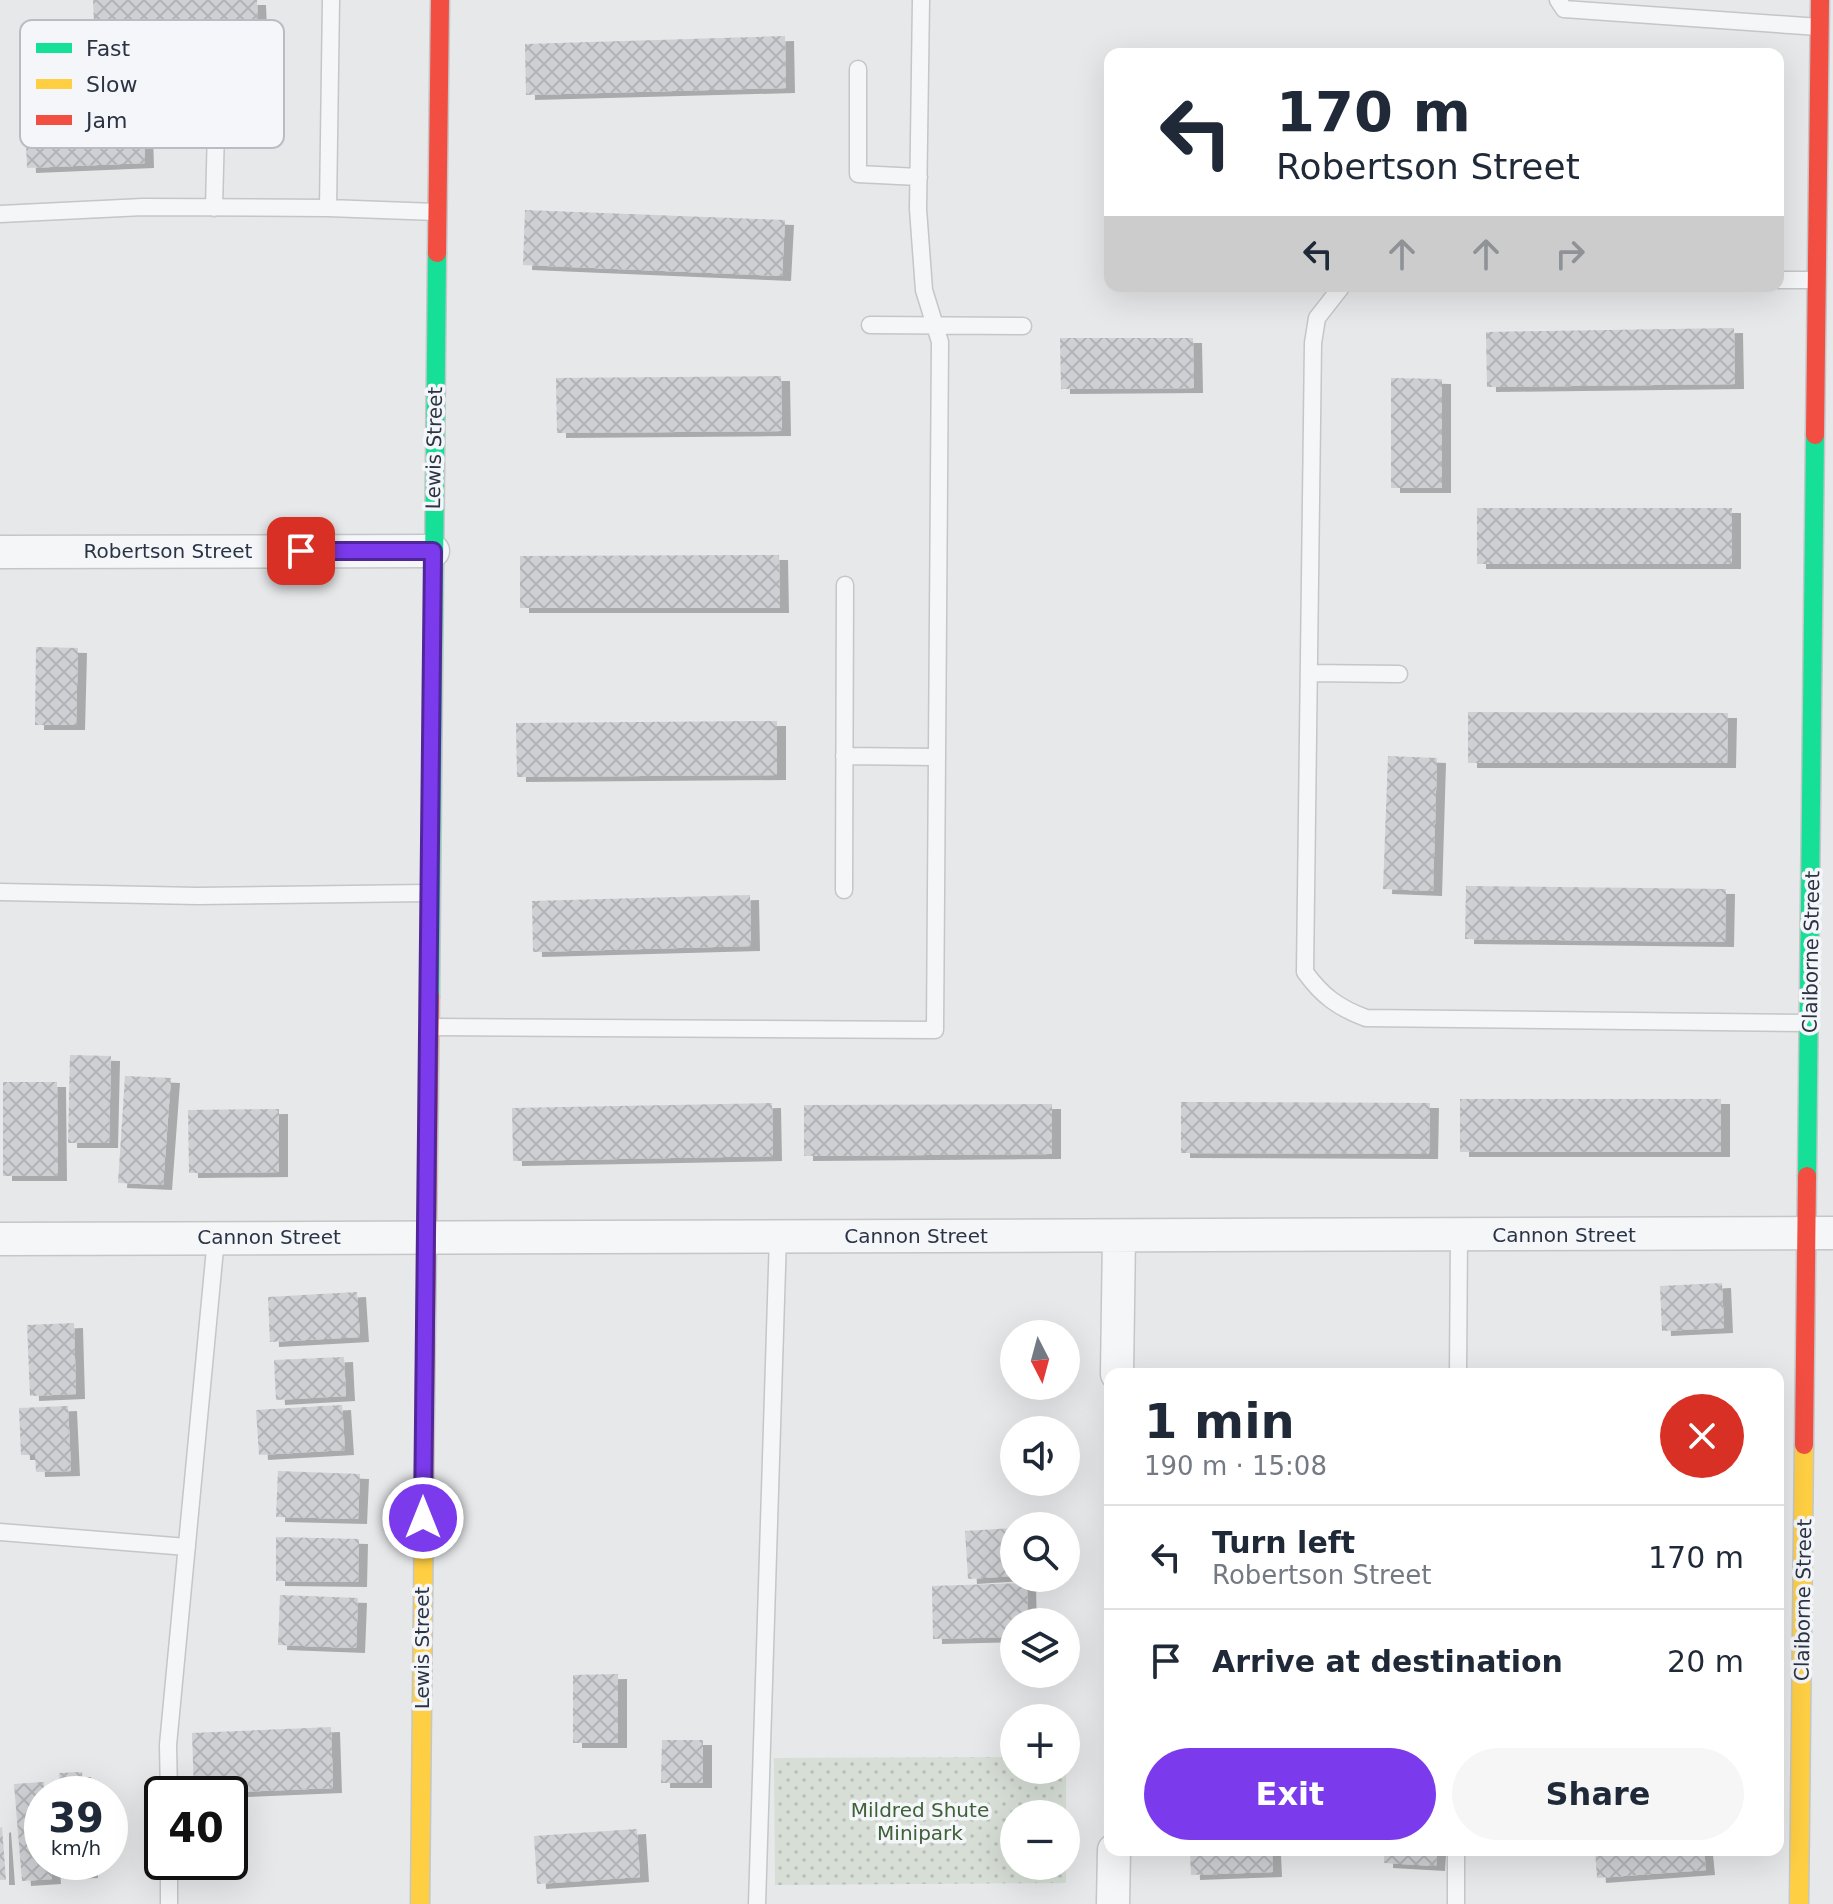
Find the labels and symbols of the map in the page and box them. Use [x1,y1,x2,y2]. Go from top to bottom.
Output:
legend [20,20,284,148]
text: Fast [86,36,131,61]
text: Slow [86,72,138,97]
text: Jam [84,108,127,133]
street label: Lewis Street [421,386,447,509]
pin [267,517,335,585]
street label: Robertson Street [84,539,253,563]
street label: Claiborne Street [1798,871,1824,1033]
street label: Cannon Street [1492,1223,1636,1247]
street label: Cannon Street [844,1224,988,1248]
street label: Cannon Street [197,1225,341,1249]
north arrow [1000,1320,1080,1400]
position arrow [381,1476,465,1560]
street label: Claiborne Street [1790,1519,1816,1681]
street label: Lewis Street [410,1587,434,1709]
speed limit sign: 40 [144,1776,248,1880]
park label: Mildred Shute Minipark [851,1798,989,1845]

